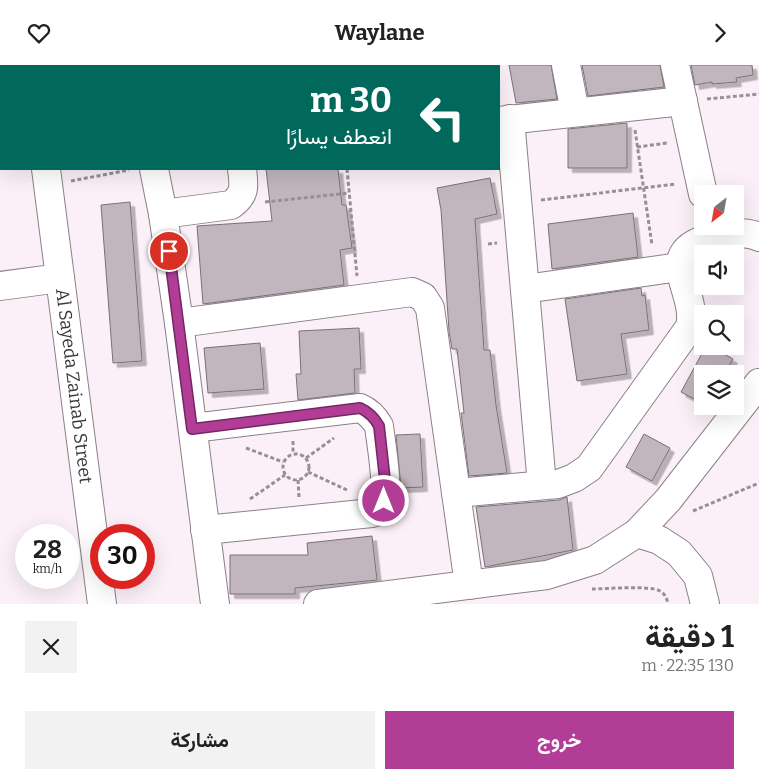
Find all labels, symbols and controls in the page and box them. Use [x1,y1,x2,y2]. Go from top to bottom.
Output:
icon: heart [25,19,53,47]
text: Waylane [334,19,425,46]
icon: forward [706,19,734,47]
text: 30 m [310,79,392,121]
icon: left [410,85,475,150]
text: انعطف يسارًا [286,123,392,150]
north arrow [694,185,744,235]
map controls [694,185,744,415]
pin [148,230,190,272]
icon: arrive [155,237,183,265]
button: sound [694,245,744,295]
street label: Al Sayeda Zainab Street [51,287,97,485]
button: search [694,305,744,355]
button: layers [694,365,744,415]
position arrow [357,474,409,526]
speed limit sign: 30 [90,524,155,589]
text: 28 [33,535,62,565]
text: km/h [33,562,62,576]
text: 1 دقيقة [645,619,734,655]
button: close [25,621,77,673]
text: 130 m · 22:35 [641,656,734,675]
button: مشاركة [25,711,375,769]
button: خروج [385,711,734,769]

